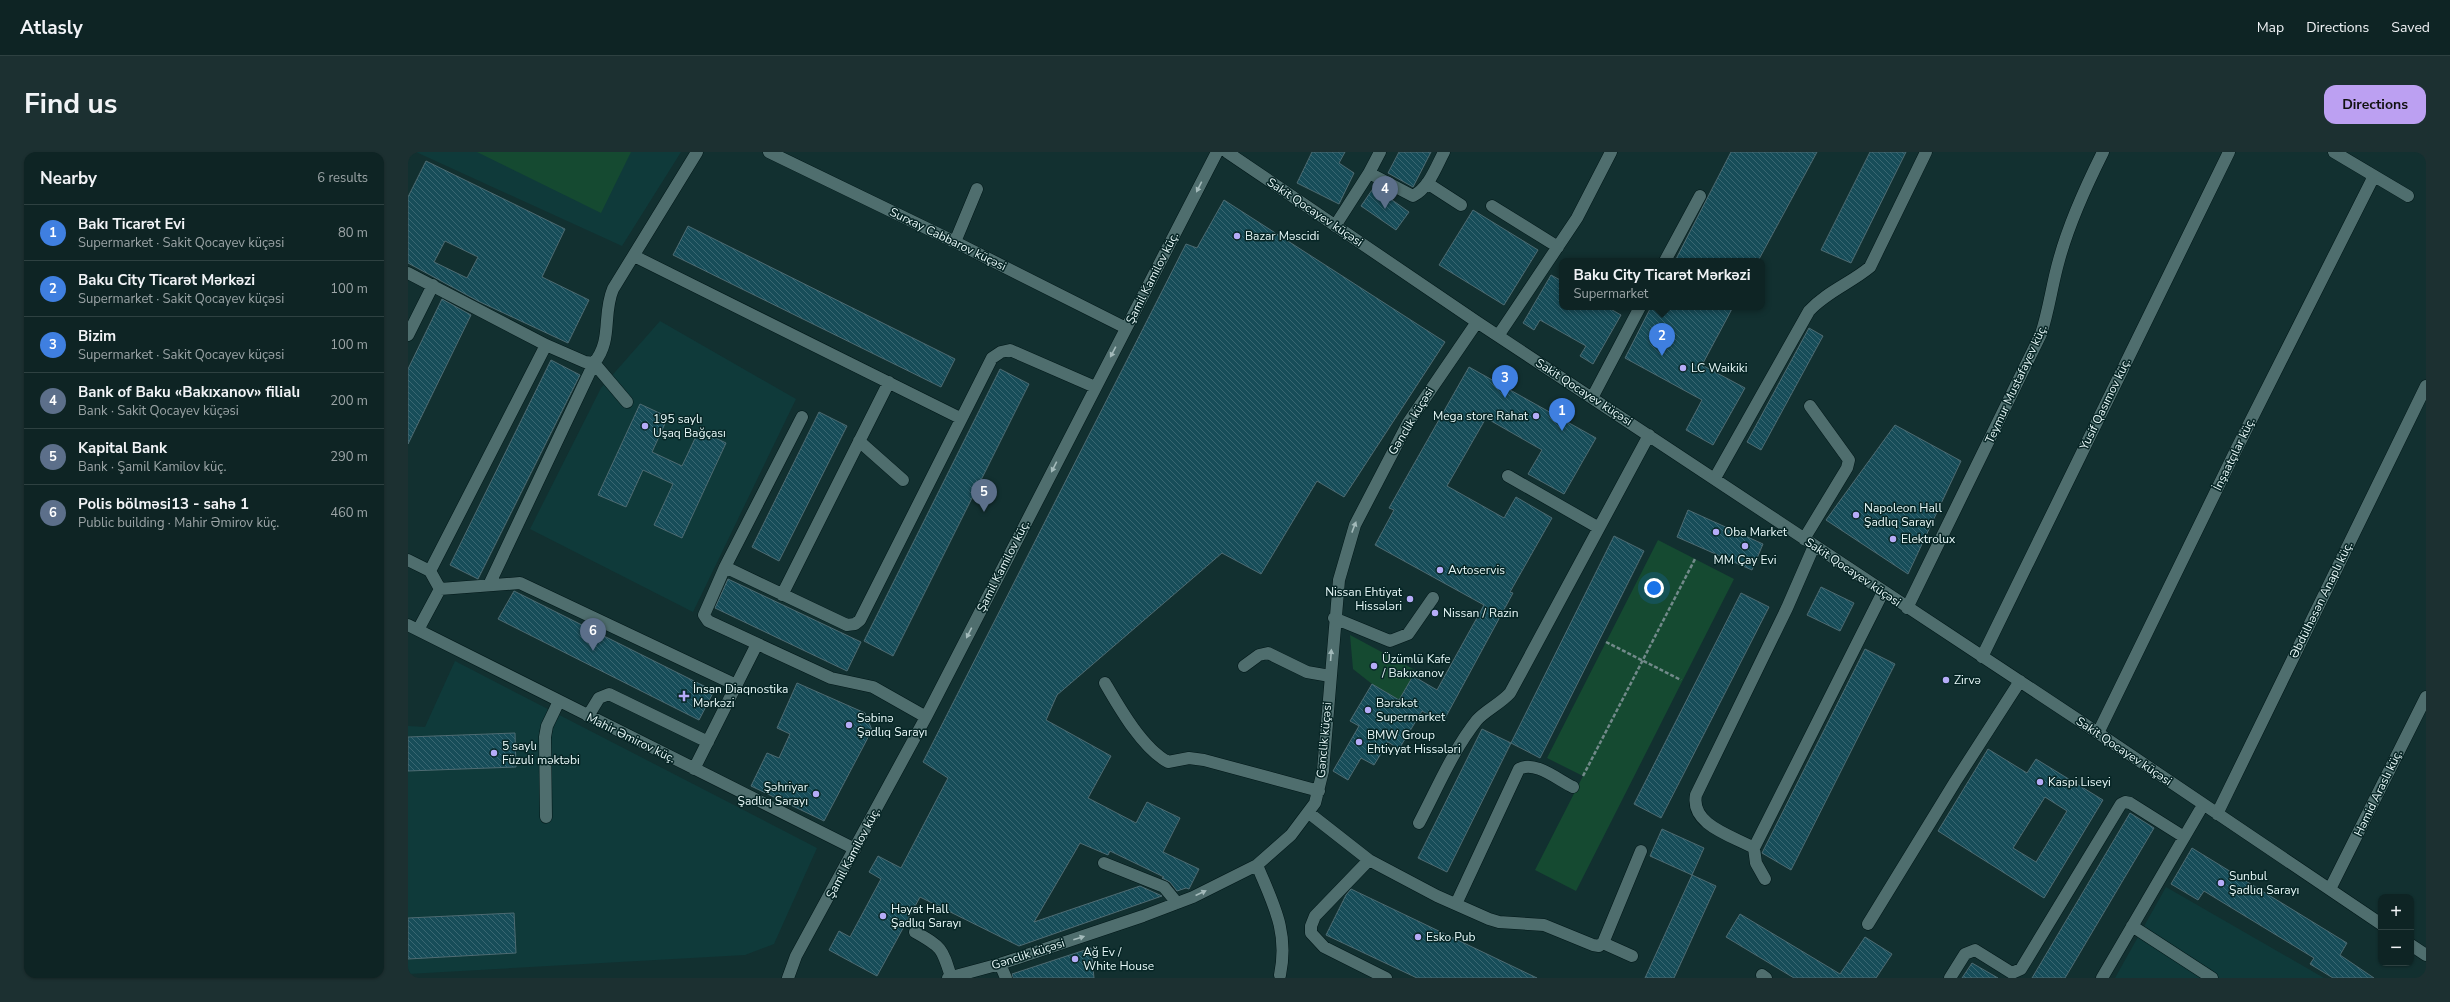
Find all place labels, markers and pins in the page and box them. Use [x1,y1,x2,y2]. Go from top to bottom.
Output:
pin: 4 [1372,176,1398,209]
place label: Bazar Məscidi [1245,228,1319,244]
marker: Bazar Məscidi [1232,231,1242,241]
pin: 2 [1649,323,1675,356]
place label: LC Waikiki [1691,360,1747,376]
marker: LC Waikiki [1678,363,1688,373]
pin: 3 [1492,365,1518,398]
pin: 1 [1549,398,1575,431]
place label: Mega store Rahat [1433,408,1529,424]
place label: 195 saylı Uşaq Bağçası [653,411,726,441]
marker: Mega store Rahat [1531,411,1541,421]
marker: 195 saylı Uşaq Bağçası [640,421,650,431]
pin: 5 [971,479,997,512]
place label: Napoleon Hall Şadlıq Sarayı [1864,500,1942,530]
marker: Napoleon Hall Şadlıq Sarayı [1851,510,1861,520]
place label: Oba Market [1724,524,1788,540]
marker: Oba Market [1711,527,1721,537]
place label: Elektrolux [1901,531,1956,547]
marker: Elektrolux [1888,534,1898,544]
marker: MM Çay Evi [1740,541,1750,551]
place label: MM Çay Evi [1714,552,1776,568]
place label: Avtoservis [1448,562,1505,578]
marker: Avtoservis [1435,565,1445,575]
place label: Nissan Ehtiyat Hissələri [1325,584,1403,614]
marker: Nissan Ehtiyat Hissələri [1405,594,1415,604]
place label: Nissan / Razin [1443,605,1518,621]
marker: Nissan / Razin [1430,608,1440,618]
pin: 6 [580,618,606,651]
place label: Üzümlü Kafe / Bakıxanov [1381,651,1451,681]
marker: Üzümlü Kafe / Bakıxanov [1369,661,1379,671]
place label: Zirvə [1954,672,1981,688]
marker: Zirvə [1941,675,1951,685]
place label: İnsan Diaqnostika Mərkəzi [693,681,788,711]
marker: İnsan Diaqnostika Mərkəzi [678,690,690,702]
place label: Bərəkət Supermarket [1376,695,1446,725]
marker: Bərəkət Supermarket [1363,705,1373,715]
place label: Səbinə Şadlıq Sarayı [857,710,927,740]
marker: Səbinə Şadlıq Sarayı [844,720,854,730]
place label: BMW Group Ehtiyyat Hissələri [1367,727,1461,757]
marker: BMW Group Ehtiyyat Hissələri [1354,737,1364,747]
place label: 5 saylı Füzuli məktəbi [502,738,580,768]
marker: 5 saylı Füzuli məktəbi [489,748,499,758]
place label: Kaspi Liseyi [2048,774,2111,790]
marker: Kaspi Liseyi [2035,777,2045,787]
place label: Şəhriyar Şadlıq Sarayı [738,779,809,809]
marker: Şəhriyar Şadlıq Sarayı [811,789,821,799]
place label: Sunbul Şadlıq Sarayı [2229,868,2299,898]
marker: Sunbul Şadlıq Sarayı [2216,878,2226,888]
place label: Həyat Hall Şadlıq Sarayı [891,901,961,931]
marker: Həyat Hall Şadlıq Sarayı [878,911,888,921]
place label: Esko Pub [1426,929,1476,945]
marker: Esko Pub [1413,932,1423,942]
place label: Ağ Ev / White House [1083,944,1154,974]
marker: Ağ Ev / White House [1070,954,1080,964]

